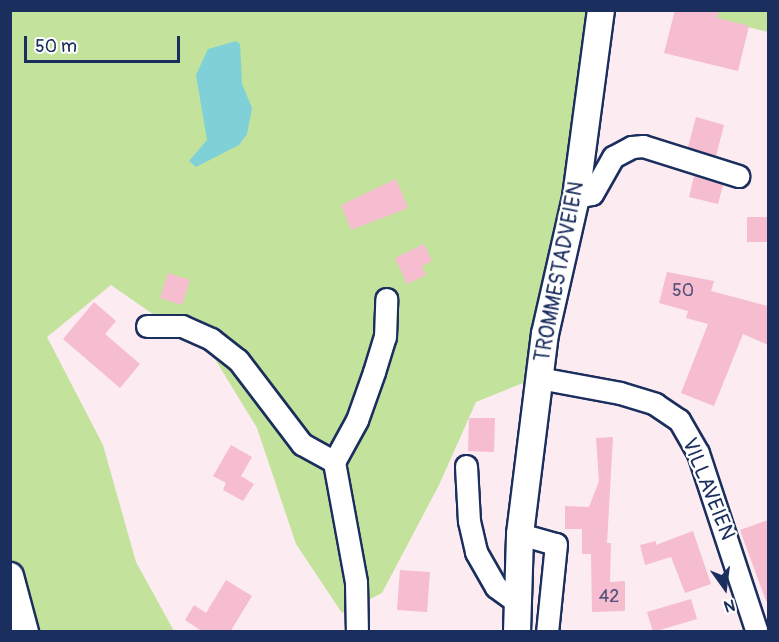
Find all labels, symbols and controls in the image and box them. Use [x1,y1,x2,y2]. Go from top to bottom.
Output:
scale bar [27,24,183,62]
text: 50 m [35,35,77,58]
street label: TROMMESTADVEIEN [530,180,590,364]
house number: 50 [672,280,694,302]
street label: VILLAVEIEN [676,434,740,544]
north arrow [695,558,755,618]
house number: 42 [599,586,619,608]
text: N [722,594,737,616]

